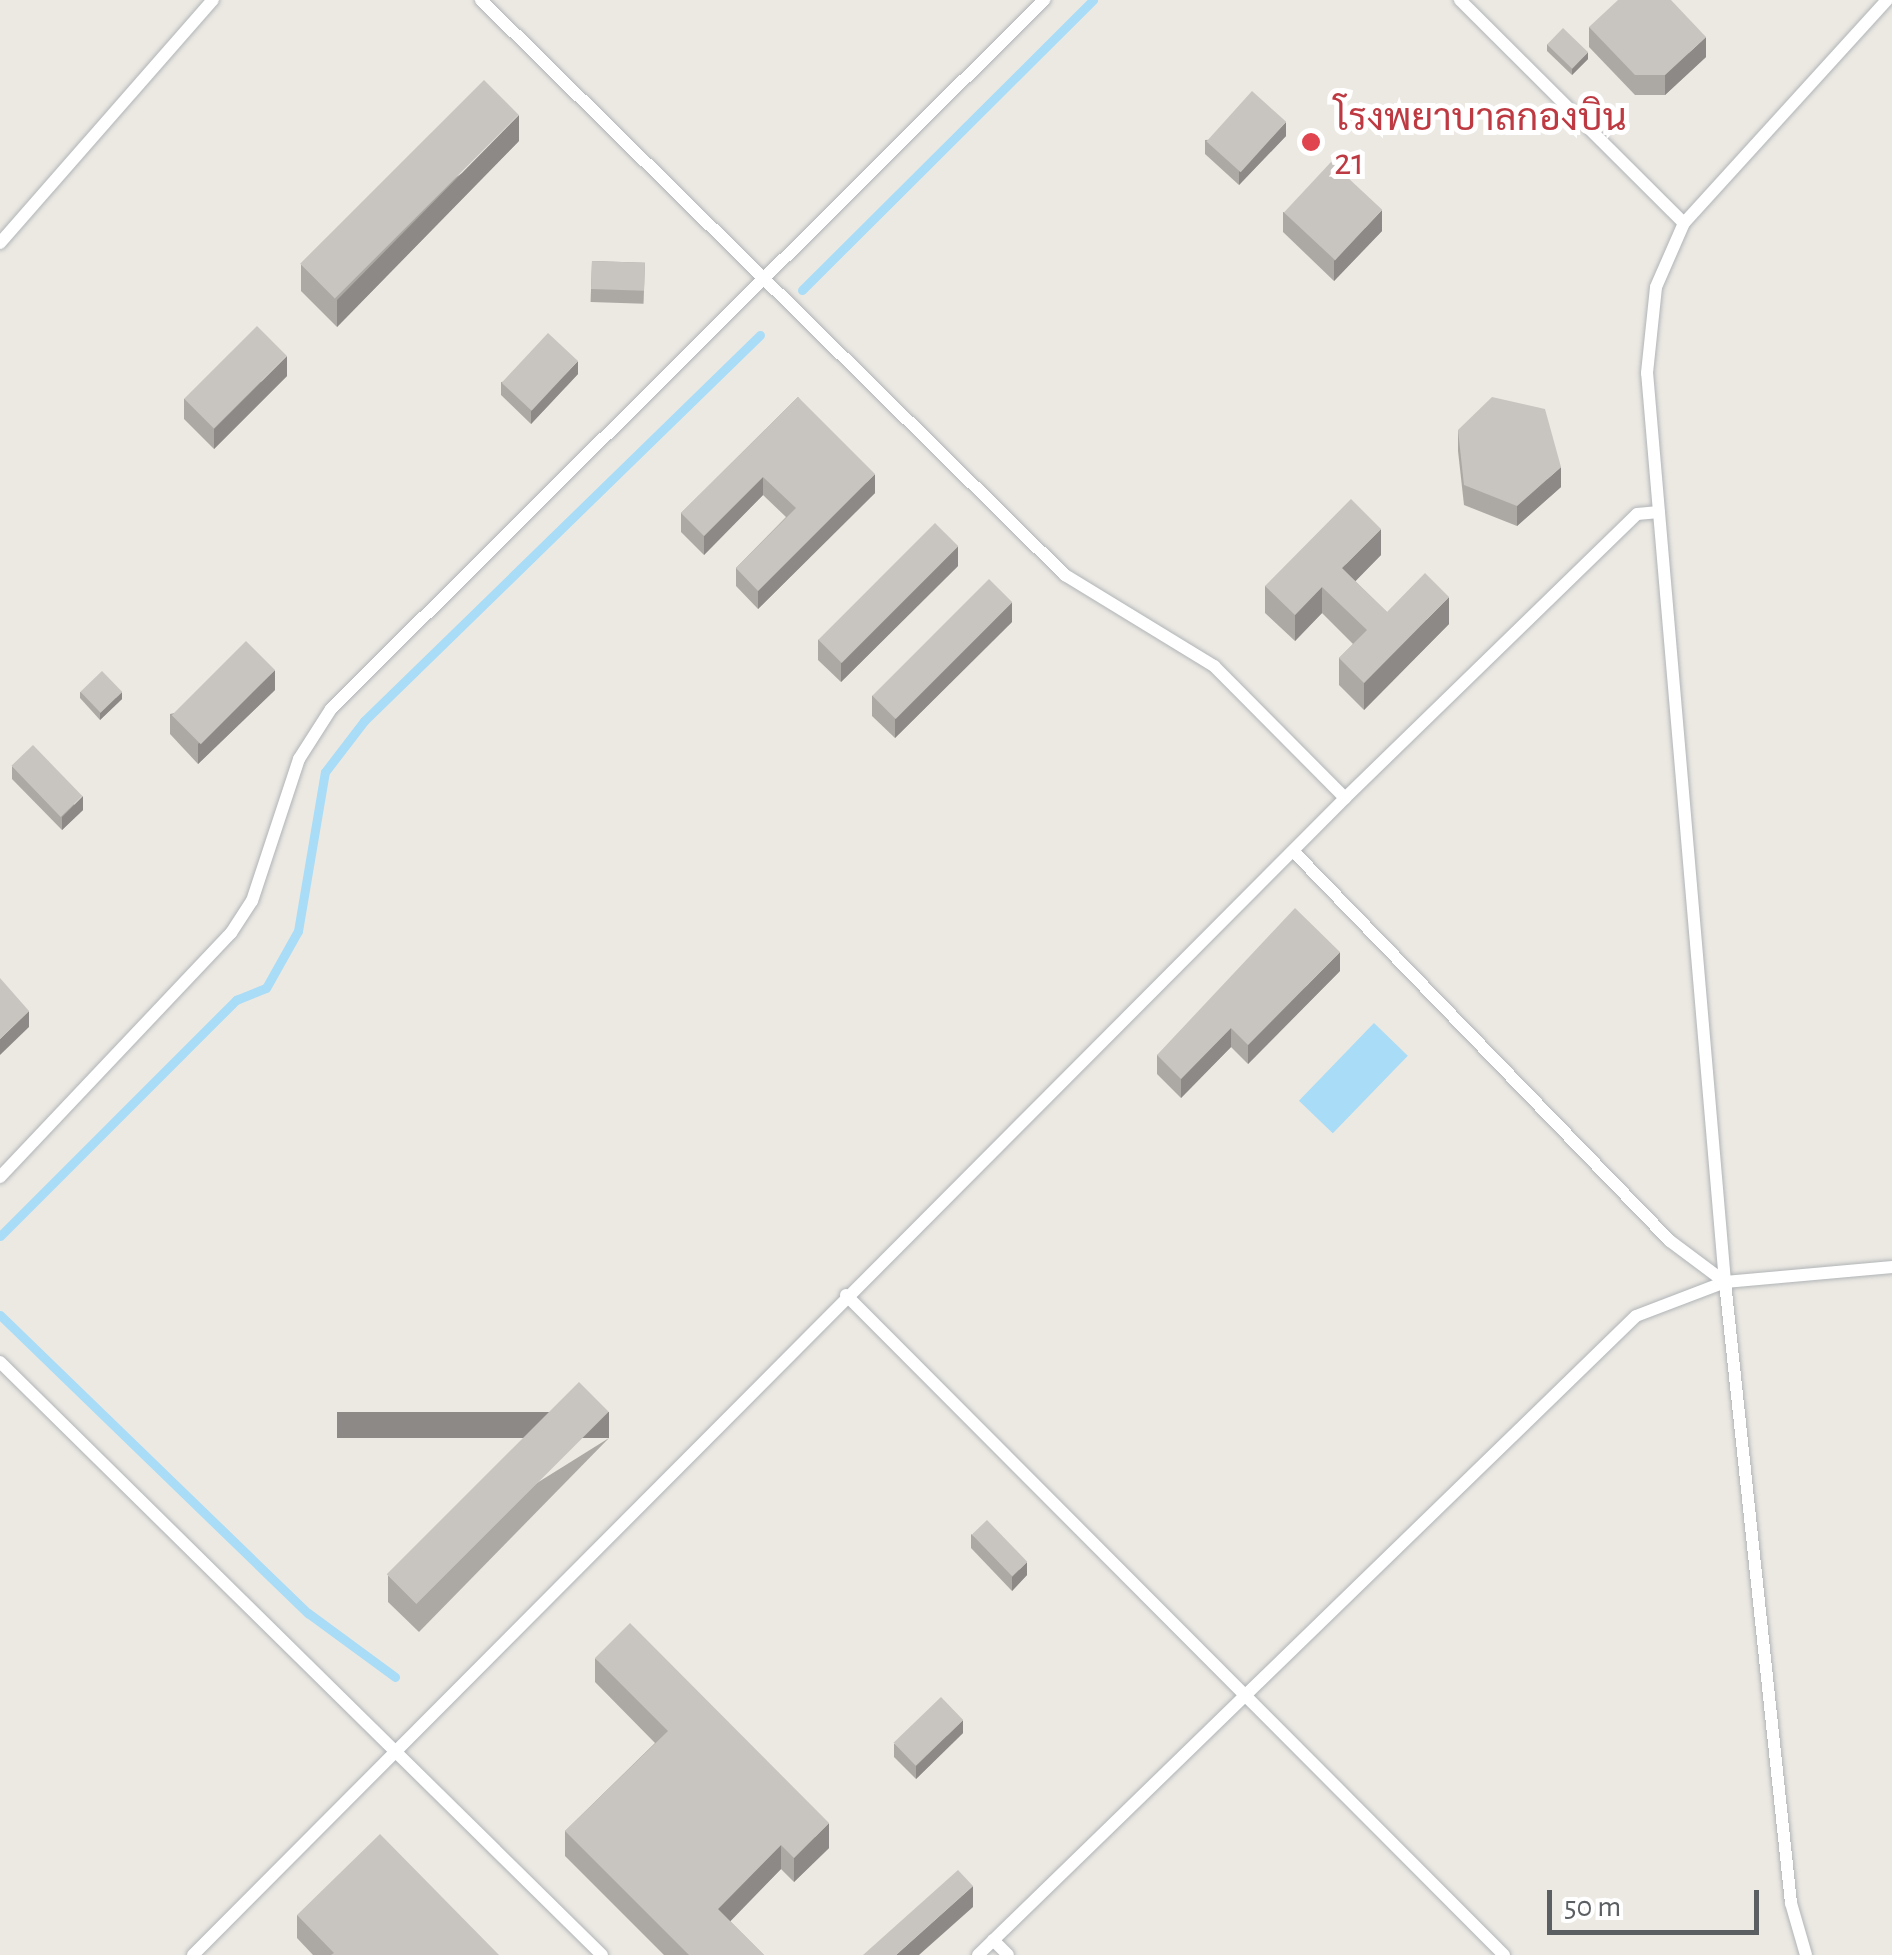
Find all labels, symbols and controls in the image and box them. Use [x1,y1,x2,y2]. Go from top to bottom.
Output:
place label: โรงพยาบาลกองบิน 21 [1334,97,1627,186]
marker: โรงพยาบาลกองบิน 21 [1298,129,1324,155]
scale bar [1552,1870,1764,1932]
text: 50 m [1564,1892,1621,1922]

